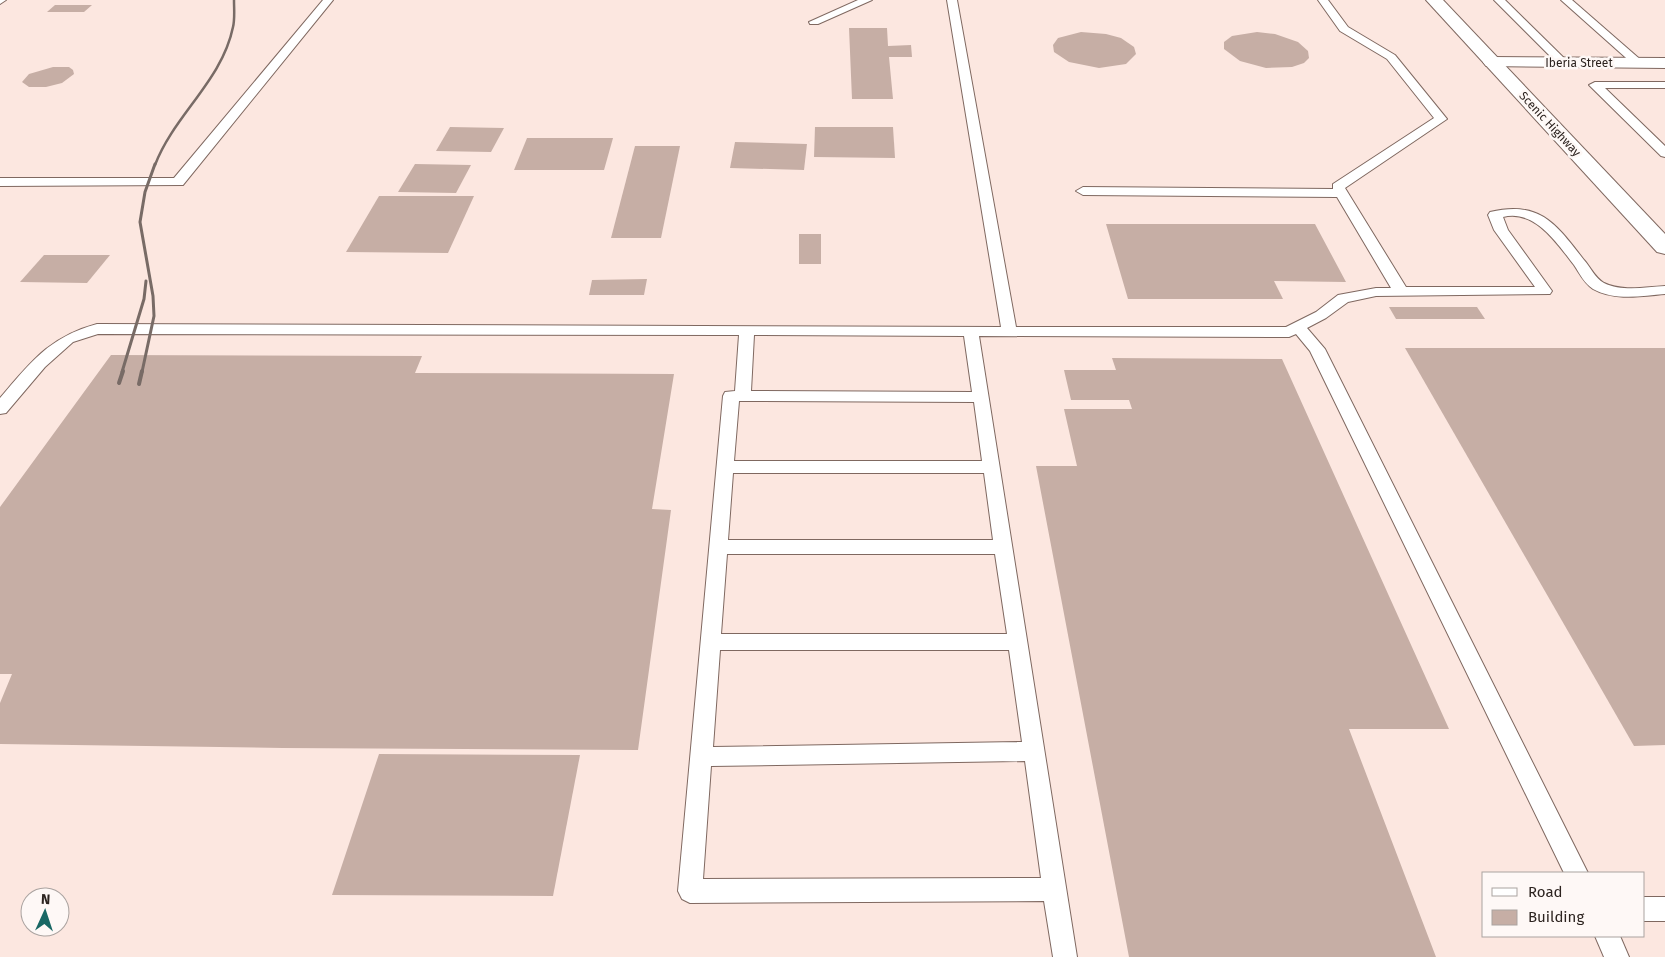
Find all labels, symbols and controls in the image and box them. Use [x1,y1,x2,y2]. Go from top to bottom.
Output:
street label: Iberia Street [1545,56,1613,70]
street label: Scenic Highway [1516,89,1584,159]
legend [1482,872,1645,937]
text: Road [1528,883,1563,901]
north arrow [20,887,70,937]
text: N [41,891,51,908]
text: Building [1528,908,1584,926]

